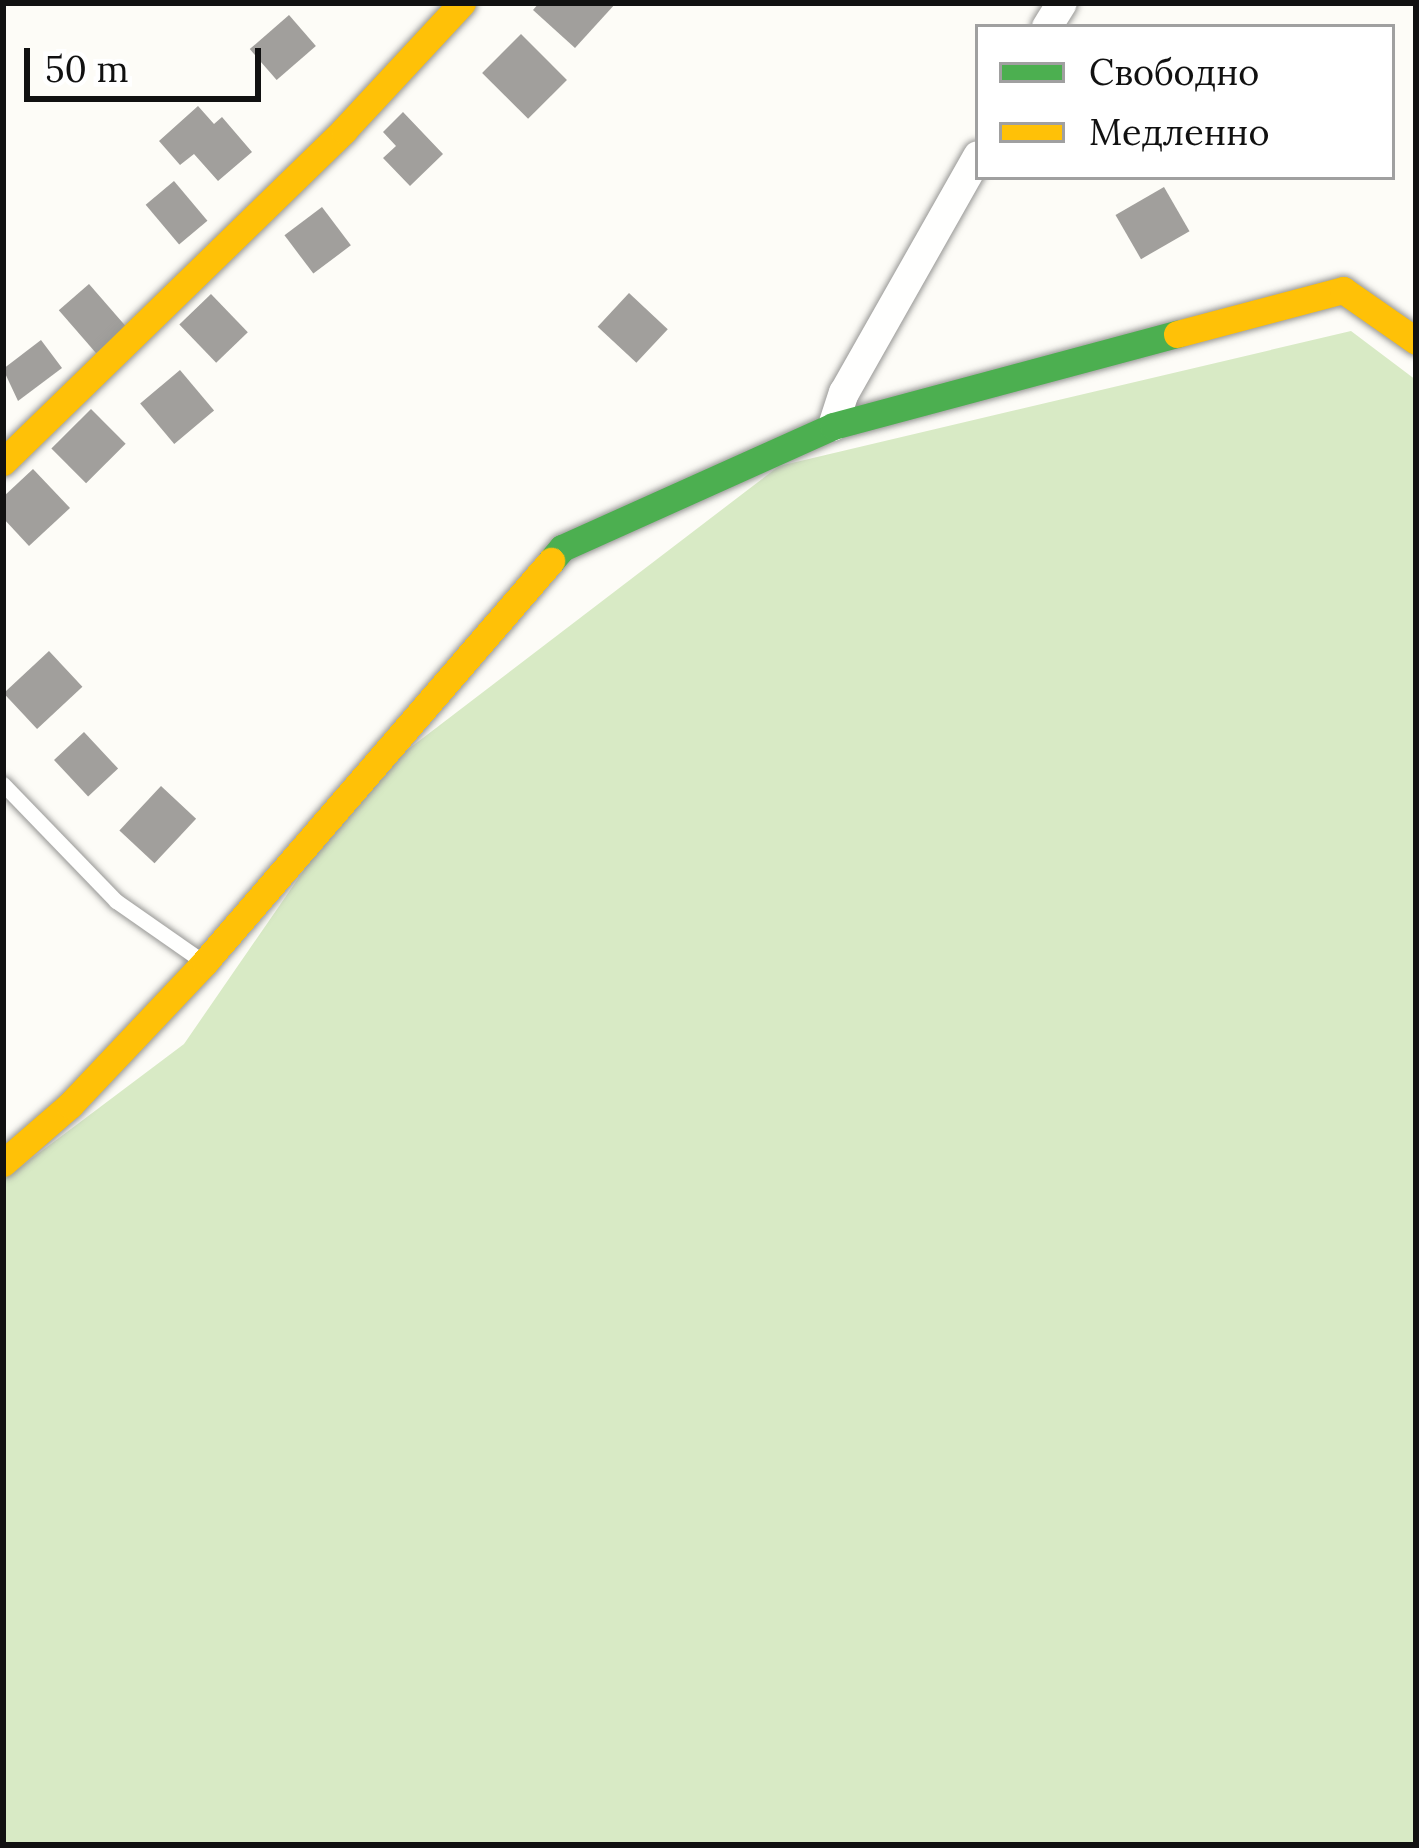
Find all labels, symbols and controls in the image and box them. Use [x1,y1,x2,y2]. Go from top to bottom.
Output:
scale bar [30,24,267,98]
legend [975,24,1395,180]
text: 50 m [45,46,129,92]
text: Свободно [1089,49,1259,95]
text: Медленно [1089,109,1270,155]

